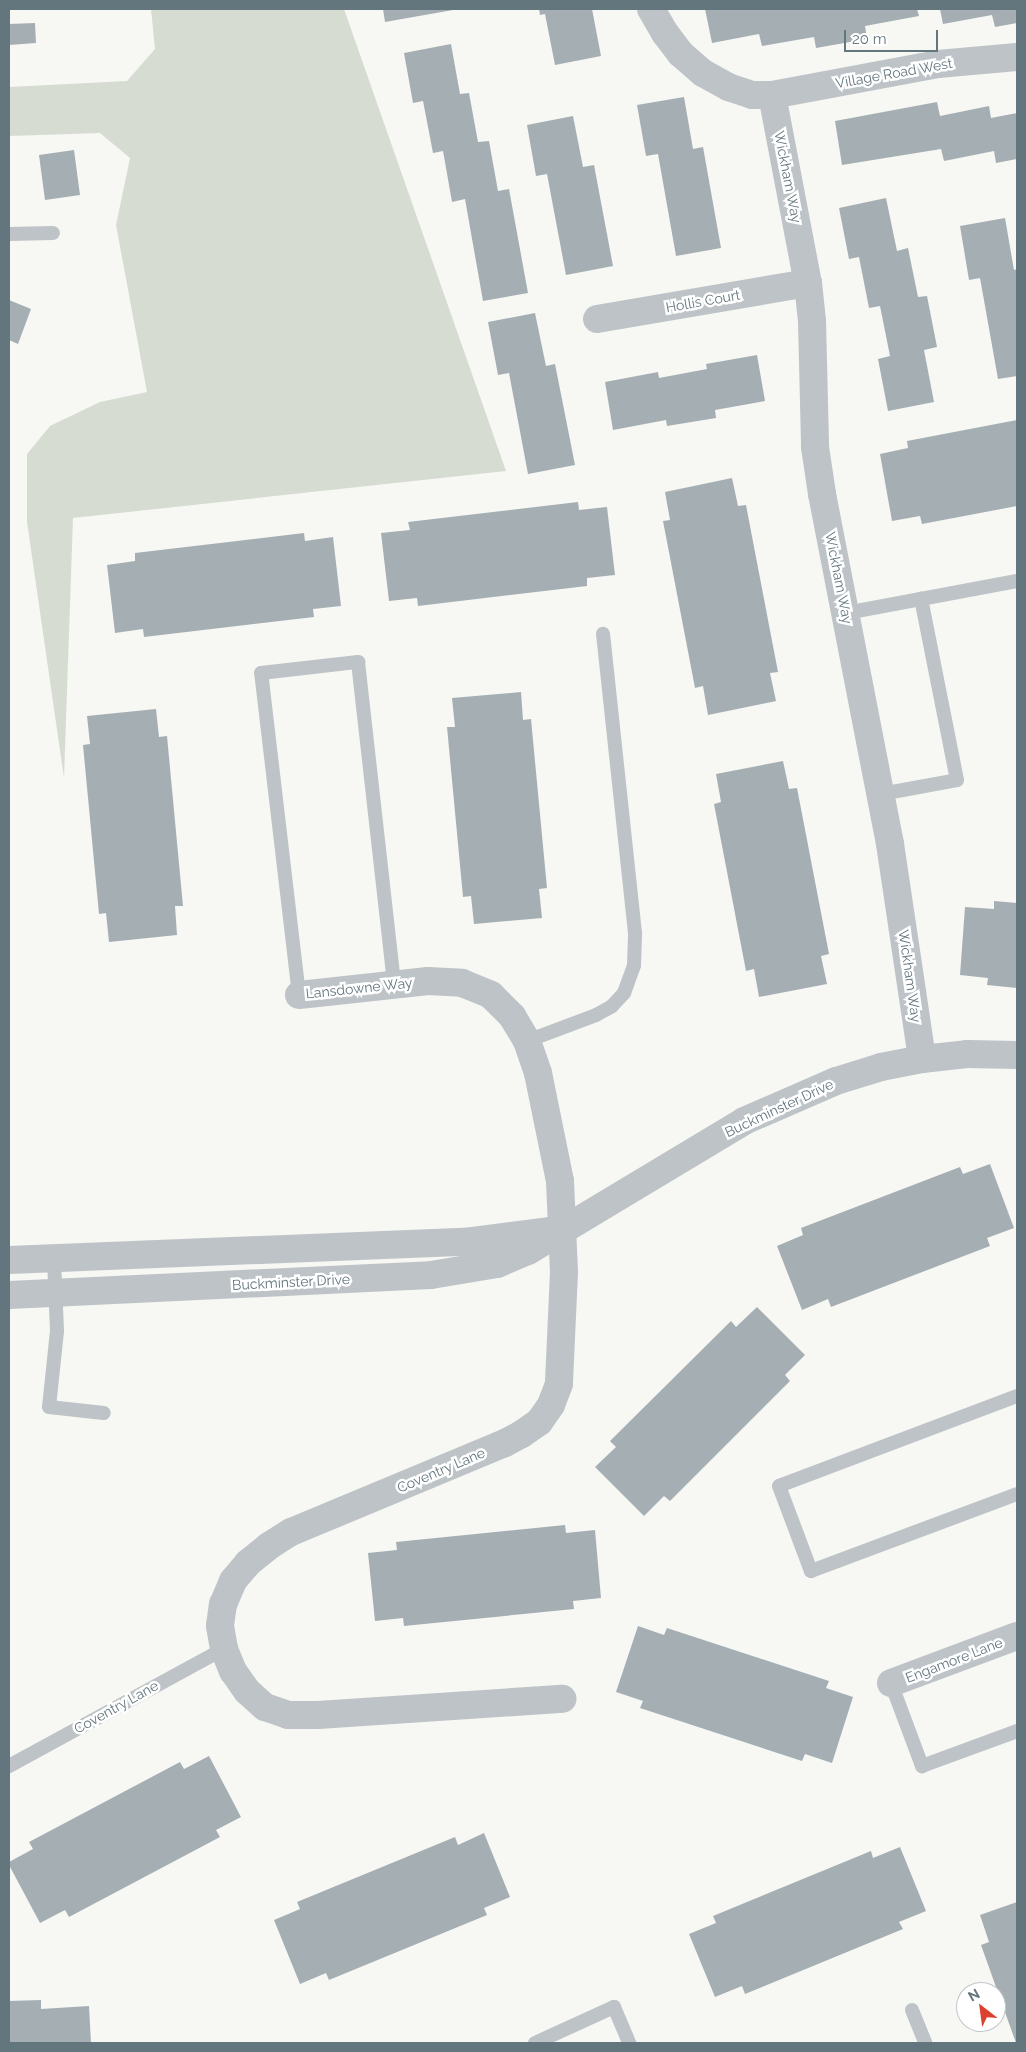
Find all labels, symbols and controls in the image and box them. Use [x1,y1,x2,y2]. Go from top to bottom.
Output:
scale bar [846,20,940,52]
text: 20 m [852,30,887,48]
street label: Village Road West [834,54,954,92]
street label: Wickham Way [771,129,805,225]
street label: Hollis Court [664,286,742,316]
street label: Wickham Way [822,530,856,626]
street label: Wickham Way [895,928,925,1024]
street label: Lansdowne Way [305,974,413,1002]
street label: Buckminster Drive [722,1075,836,1141]
street label: Buckminster Drive [232,1271,350,1293]
street label: Coventry Lane [394,1444,488,1496]
street label: Engamore Lane [903,1634,1005,1686]
street label: Coventry Lane [71,1677,161,1737]
north arrow [956,1982,1006,2032]
text: N [965,1985,983,2004]

